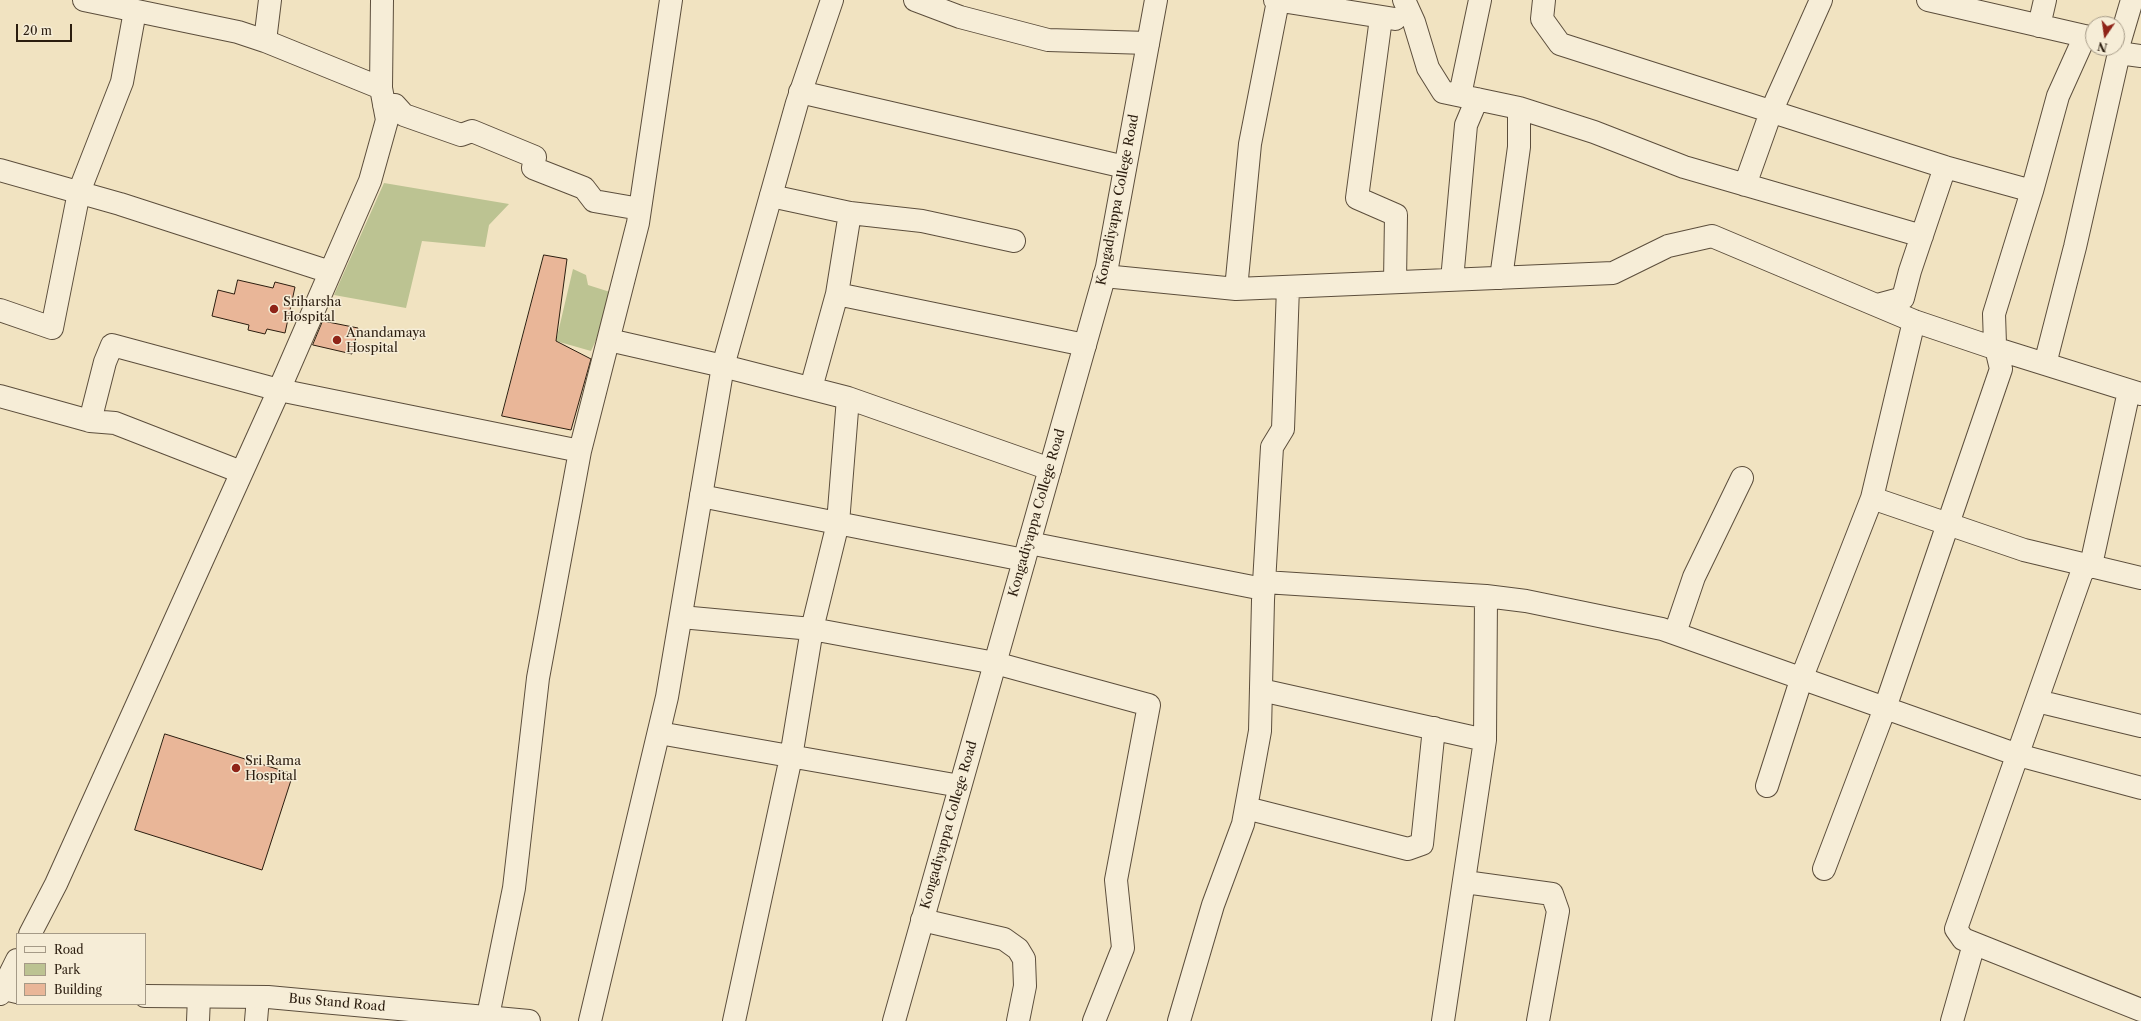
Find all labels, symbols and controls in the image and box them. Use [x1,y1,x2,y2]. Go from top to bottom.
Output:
scale bar [18,16,74,42]
north arrow [2085,16,2125,56]
text: 20 m [23,23,52,38]
text: N [2096,39,2109,55]
street label: Kongadiyappa College Road [1094,113,1142,287]
place label: Sriharsha Hospital [283,294,341,325]
marker: Sriharsha Hospital [268,303,280,315]
place label: Anandamaya Hospital [346,325,426,356]
marker: Anandamaya Hospital [331,334,343,346]
street label: Kongadiyappa College Road [1006,427,1068,599]
street label: Kongadiyappa College Road [918,739,980,911]
place label: Sri Rama Hospital [245,753,301,784]
marker: Sri Rama Hospital [230,762,242,774]
legend [16,933,146,1005]
text: Road [54,942,84,957]
text: Park [54,962,80,977]
text: Building [54,982,102,997]
street label: Bus Stand Road [288,991,386,1015]

